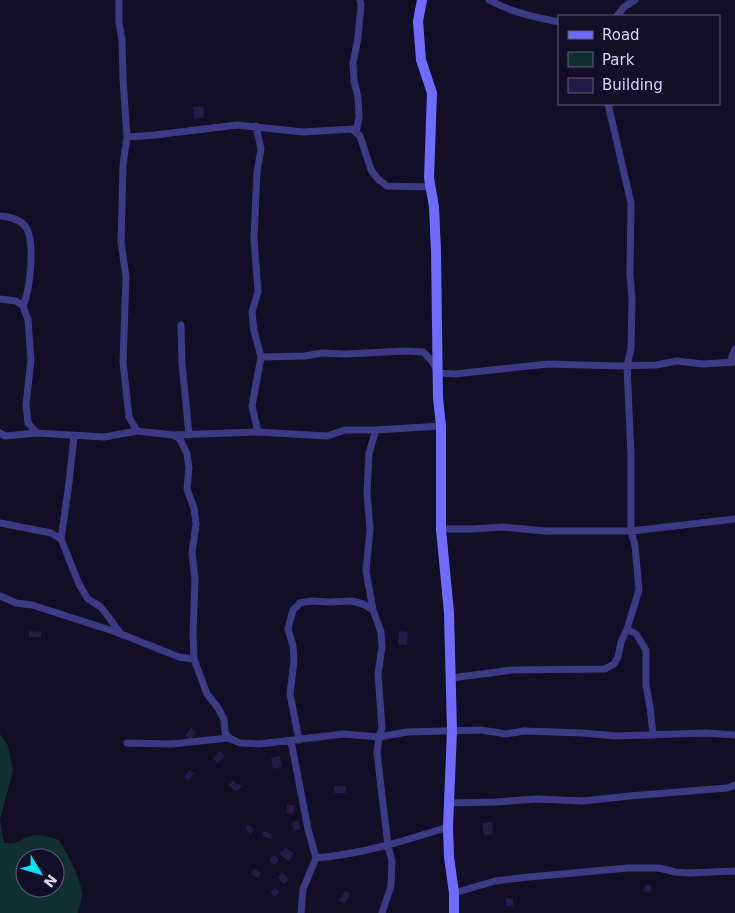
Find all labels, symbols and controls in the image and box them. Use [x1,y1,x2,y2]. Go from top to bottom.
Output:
legend [558,15,720,105]
text: Road [602,26,640,44]
text: Park [602,51,635,69]
text: Building [602,76,663,94]
north arrow [15,848,65,898]
text: N [40,871,60,891]

